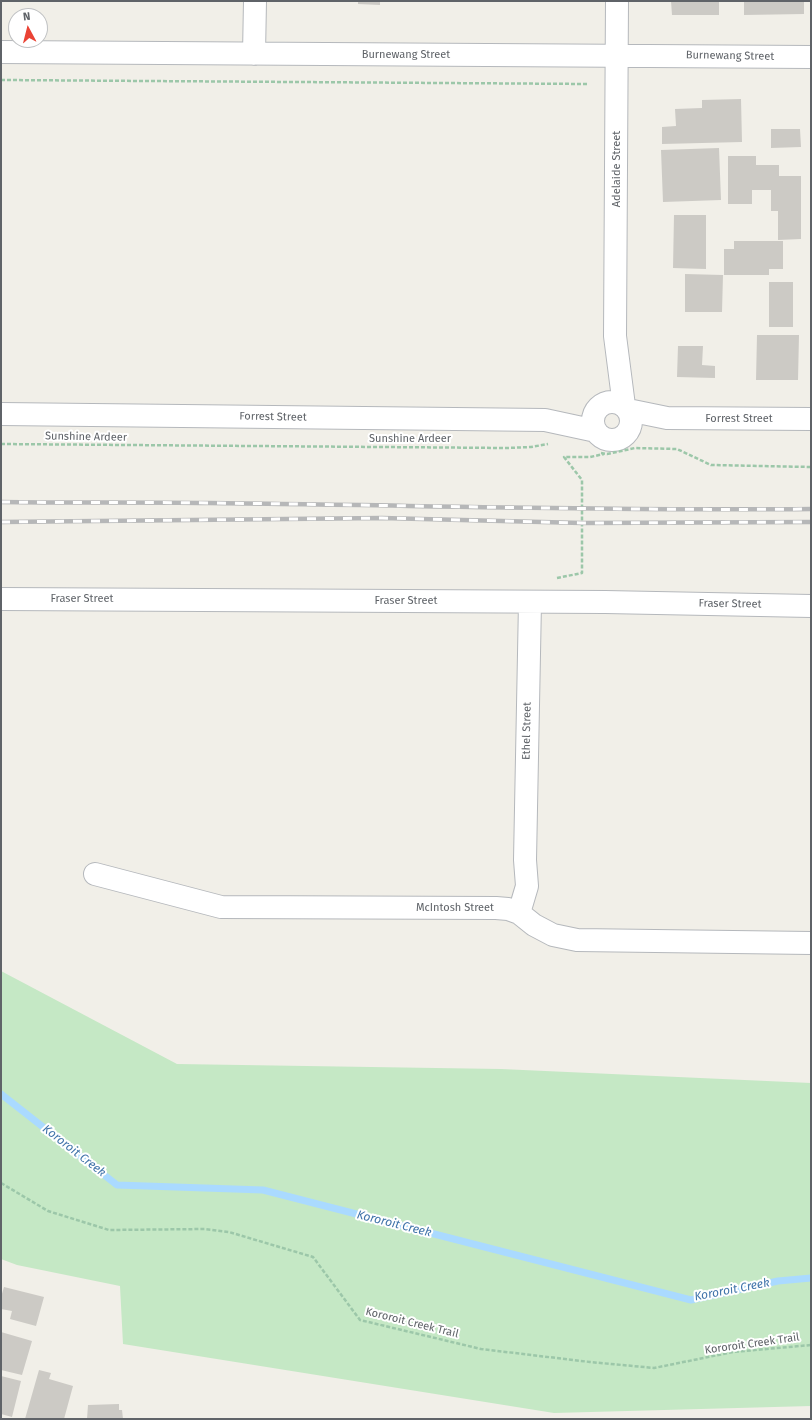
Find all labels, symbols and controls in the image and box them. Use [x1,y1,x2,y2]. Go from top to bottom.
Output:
north arrow [8,8,48,48]
text: N [22,10,31,23]
street label: Burnewang Street [362,48,450,62]
street label: Burnewang Street [686,49,774,63]
street label: Adelaide Street [610,131,624,207]
street label: Forrest Street [239,410,307,424]
street label: Forrest Street [705,412,773,426]
street label: Sunshine Ardeer [45,430,127,444]
street label: Sunshine Ardeer [369,432,451,446]
street label: Fraser Street [51,592,113,606]
street label: Fraser Street [375,594,437,608]
street label: Fraser Street [698,597,762,611]
street label: Ethel Street [520,702,534,760]
street label: McIntosh Street [416,901,494,915]
water label: Kororoit Creek [39,1122,109,1180]
water label: Kororoit Creek [355,1208,433,1240]
water label: Kororoit Creek [693,1276,771,1304]
street label: Kororoit Creek Trail [364,1305,460,1341]
street label: Kororoit Creek Trail [704,1331,800,1357]

